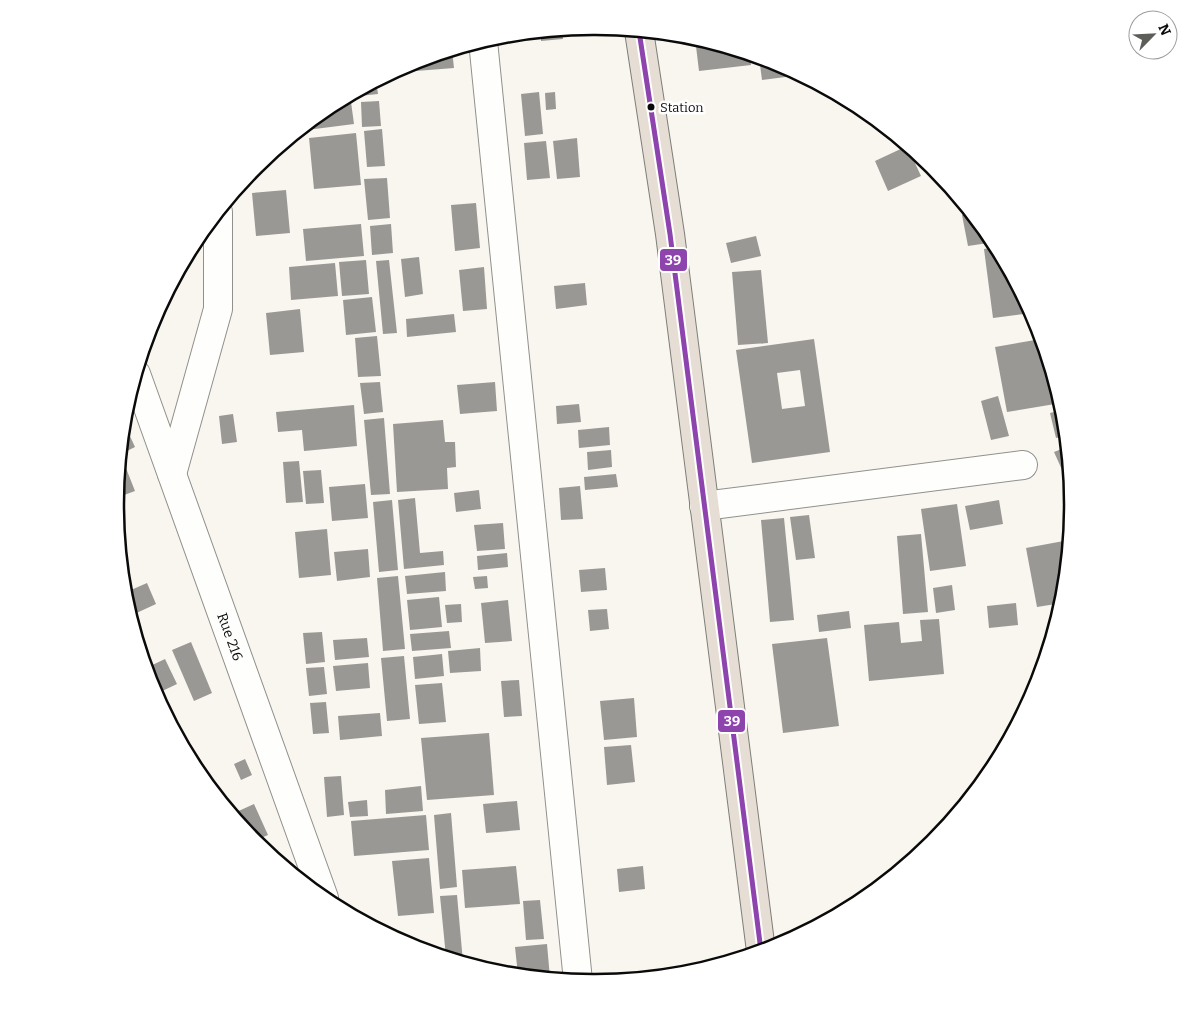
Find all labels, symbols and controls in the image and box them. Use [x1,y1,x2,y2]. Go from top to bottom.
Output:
north arrow [1128,10,1178,60]
text: N [1154,22,1174,38]
place label: Station [660,100,704,115]
marker: Station [646,102,656,112]
line badge: 39 [659,248,688,272]
text: 39 [665,252,681,269]
street label: Rue 216 [213,611,246,663]
line badge: 39 [717,709,746,733]
text: 39 [724,713,740,730]

